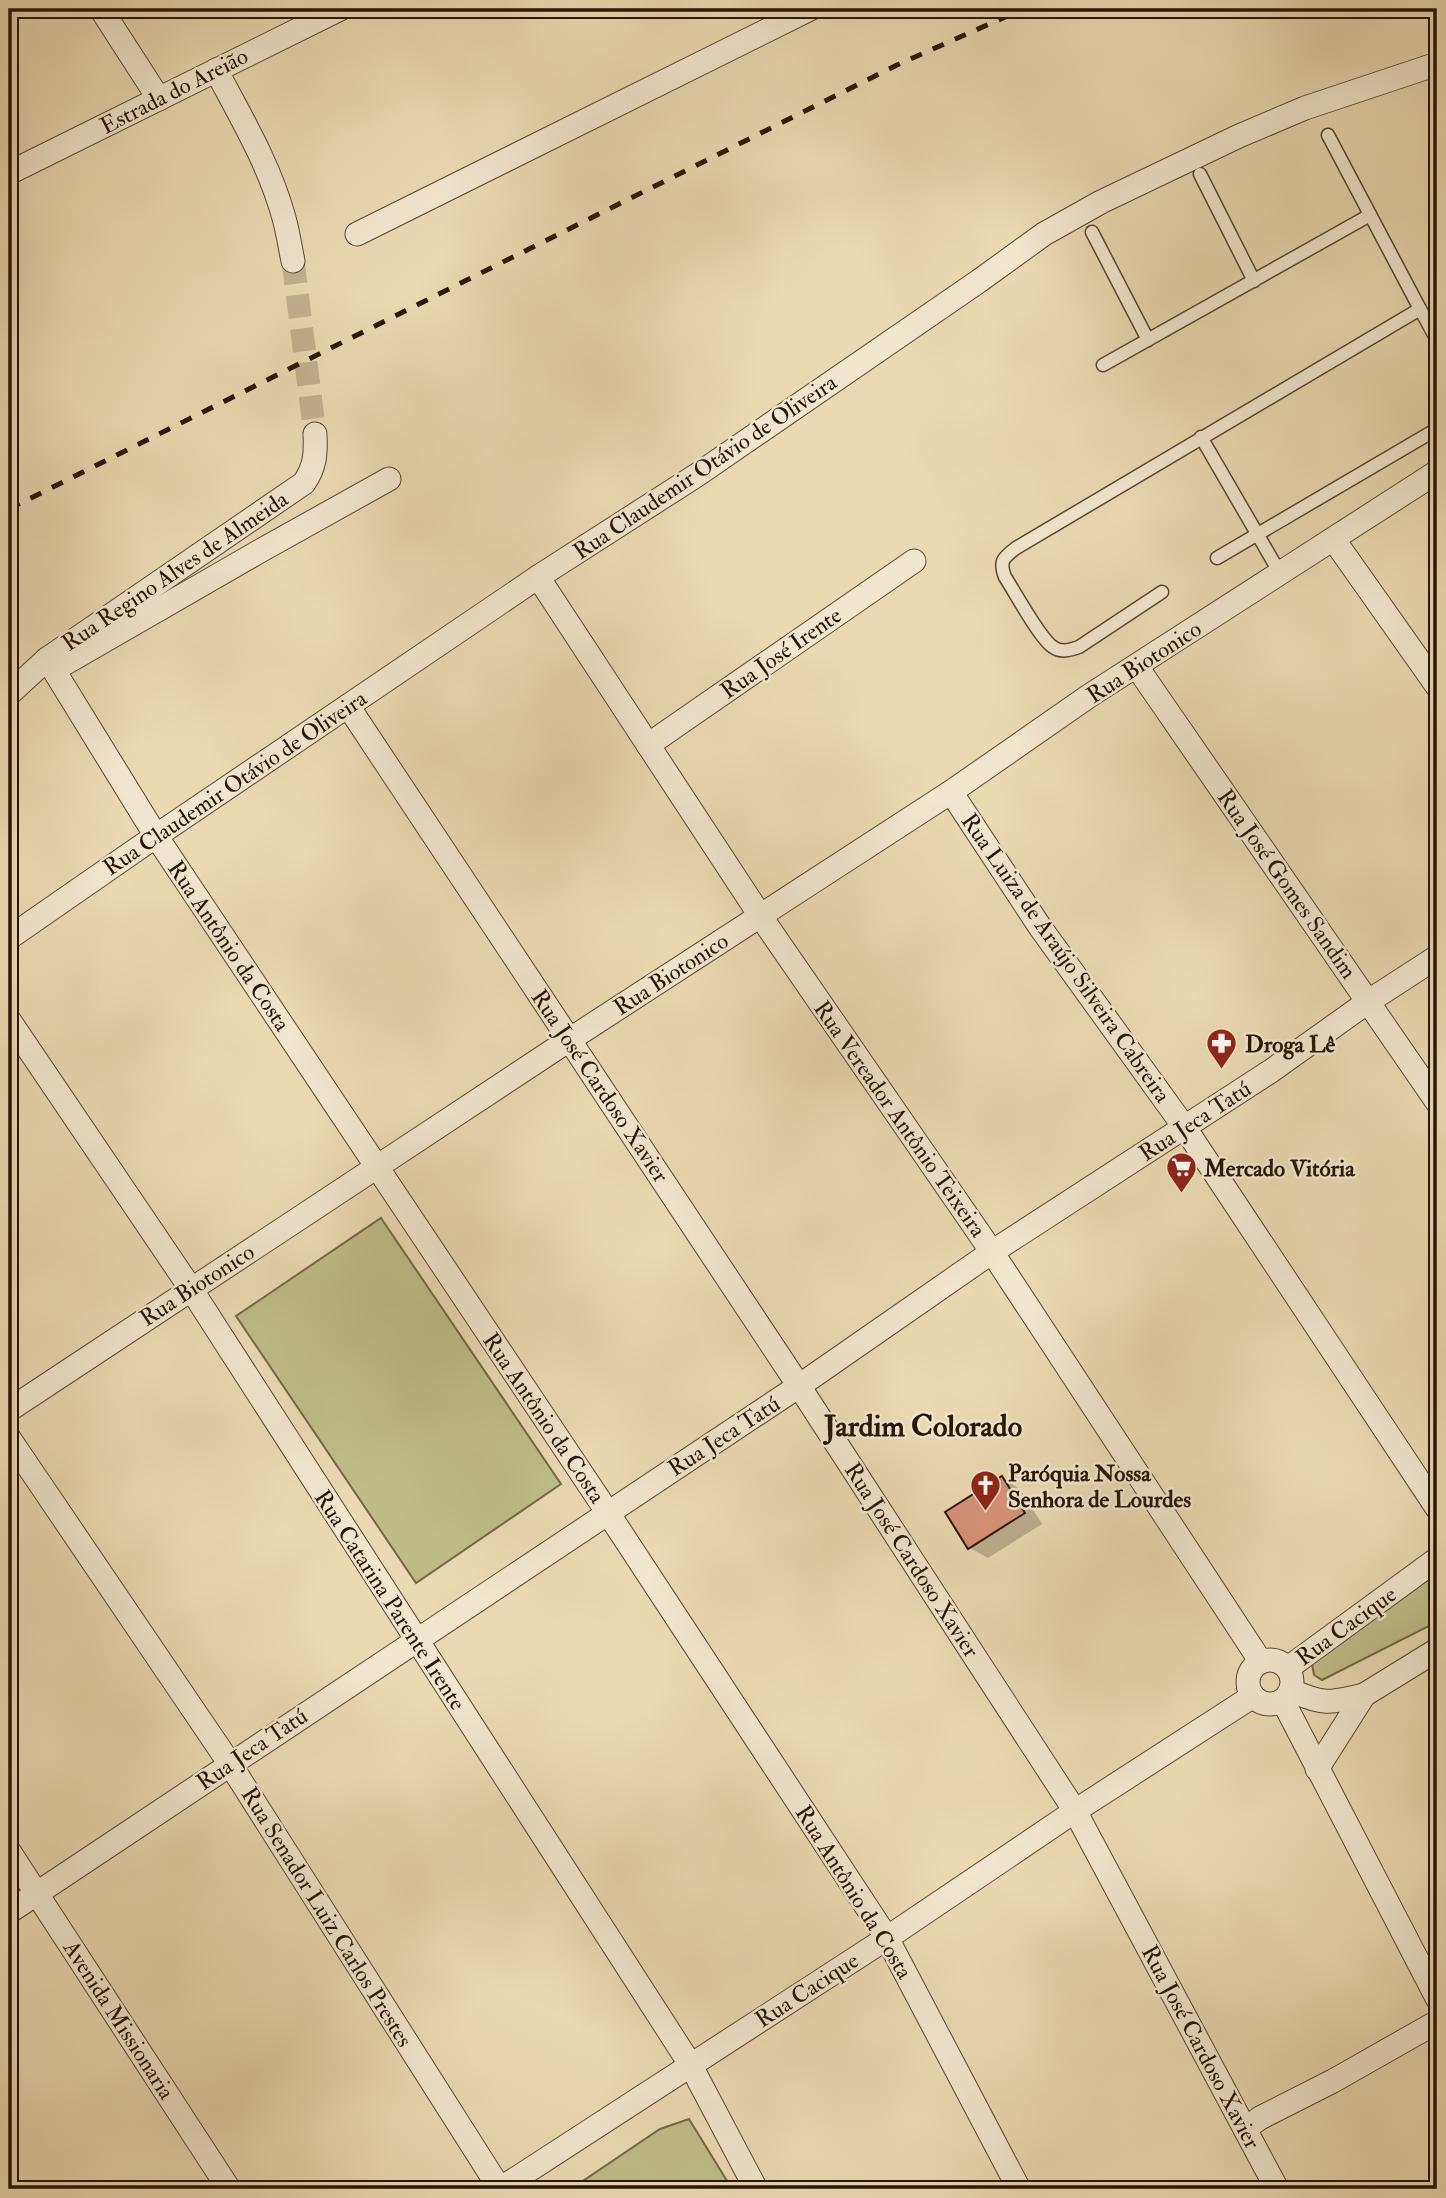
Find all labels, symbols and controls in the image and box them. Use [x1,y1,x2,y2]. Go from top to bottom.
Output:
street label: Estrada do Areião [95,41,253,141]
street label: Rua Claudemir Otávio de Oliveira [568,368,843,566]
street label: Rua Regino Alves de Almeida [56,484,294,658]
street label: Rua José Irente [715,600,847,705]
street label: Rua Biotonico [1081,614,1207,710]
street label: Rua Claudemir Otávio de Oliveira [98,684,373,882]
street label: Rua José Gomes Sandim [1211,784,1363,984]
street label: Rua Luiza de Araújo Silveira Cabreira [955,808,1178,1109]
street label: Rua Antônio da Costa [161,855,297,1037]
street label: Rua Biotonico [608,926,734,1022]
street label: Rua José Cardoso Xavier [525,984,676,1188]
street label: Rua Vereador Antônio Teixeira [807,995,993,1243]
pharmacy icon: Droga Lê [1205,1027,1239,1071]
place label: Droga Lê [1245,1030,1336,1060]
street label: Rua Jeca Tatú [1133,1074,1257,1168]
supermarket icon: Mercado Vitória [1164,1151,1198,1195]
place label: Mercado Vitória [1203,1154,1356,1183]
street label: Rua Biotonico [134,1237,260,1333]
street label: Rua Antônio da Costa [476,1327,612,1509]
street label: Rua Jeca Tatú [662,1389,786,1483]
district label: Jardim Colorado [822,1408,1022,1445]
street label: Rua José Cardoso Xavier [838,1457,986,1663]
place label: Paróquia Nossa Senhora de Lourdes [1008,1459,1191,1514]
church icon: Paróquia Nossa Senhora de Lourdes [968,1469,1002,1513]
street label: Rua Catarina Parente Irente [308,1484,472,1716]
street label: Rua Cacique [1290,1580,1402,1672]
street label: Rua Jeca Tatú [191,1701,313,1797]
street label: Rua Senador Luiz Carlos Prestes [235,1782,419,2052]
street label: Rua Antônio da Costa [789,1800,919,1985]
street label: Avenida Missionaria [56,1934,181,2105]
street label: Rua José Cardoso Xavier [1135,1940,1267,2154]
street label: Rua Cacique [750,1946,864,2034]

